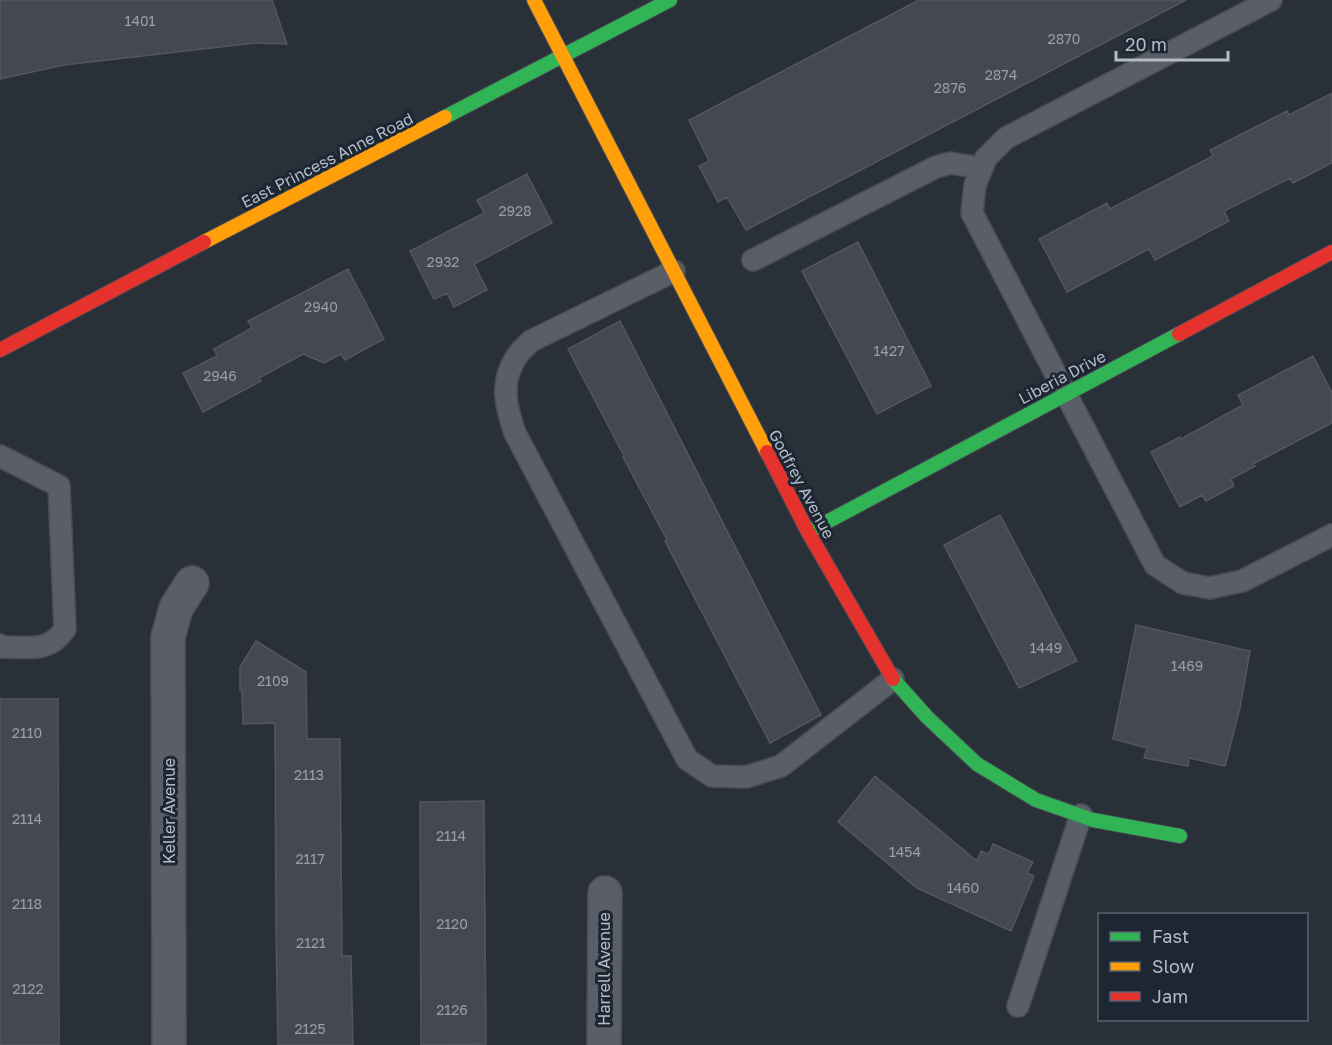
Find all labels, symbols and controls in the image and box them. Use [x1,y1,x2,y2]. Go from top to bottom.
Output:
house number: 1401 [125,12,156,29]
scale bar [1116,24,1228,62]
house number: 2870 [1048,30,1080,47]
text: 20 m [1125,33,1167,55]
house number: 2874 [985,66,1017,83]
house number: 2876 [934,79,966,96]
street label: East Princess Anne Road [238,108,416,212]
house number: 2928 [498,202,532,219]
house number: 2932 [427,253,459,270]
house number: 2940 [304,298,338,315]
house number: 1427 [874,342,904,359]
street label: Liberia Drive [1015,346,1109,408]
house number: 2946 [203,367,237,384]
street label: Godfrey Avenue [765,426,839,542]
house number: 1449 [1030,639,1062,656]
house number: 1469 [1171,657,1203,674]
house number: 2109 [257,672,289,689]
house number: 2110 [12,724,42,741]
street label: Keller Avenue [159,758,179,864]
house number: 2113 [294,766,324,783]
house number: 2114 [12,810,42,827]
house number: 2114 [436,827,466,844]
house number: 1454 [889,843,921,860]
house number: 2117 [295,850,325,867]
house number: 1460 [947,879,979,896]
house number: 2118 [12,895,42,912]
street label: Harrell Avenue [594,912,614,1026]
legend [1098,913,1308,1021]
house number: 2120 [436,915,468,932]
text: Fast [1152,925,1189,947]
house number: 2121 [296,934,326,951]
text: Slow [1152,955,1195,977]
house number: 2122 [12,980,44,997]
text: Jam [1152,985,1188,1007]
house number: 2126 [436,1001,468,1018]
house number: 2125 [294,1020,326,1037]

